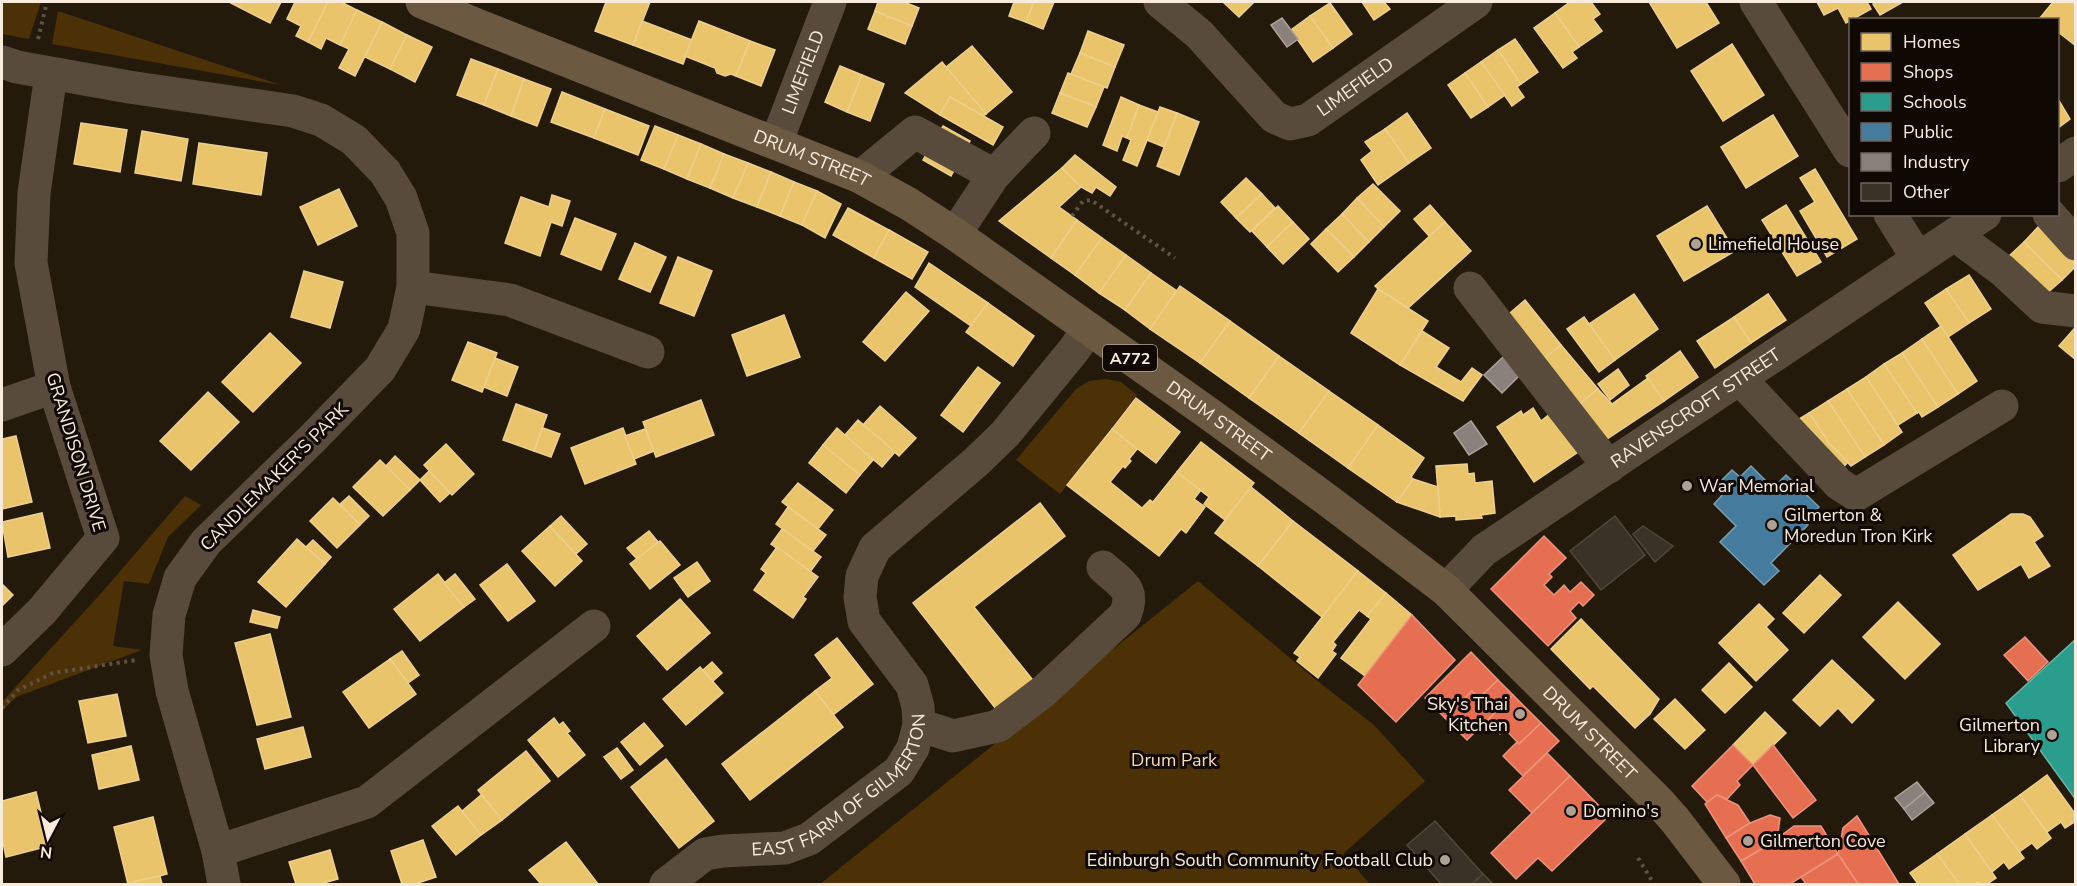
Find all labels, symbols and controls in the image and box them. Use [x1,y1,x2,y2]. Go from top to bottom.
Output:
legend [1849,18,2059,216]
street label: LIMEFIELD [776,26,830,118]
text: Homes [1903,30,1960,54]
street label: LIMEFIELD [1312,52,1398,122]
text: Shops [1903,60,1953,84]
text: Schools [1903,90,1967,114]
text: Public [1903,120,1953,144]
street label: DRUM STREET [750,124,875,193]
text: Industry [1903,150,1970,174]
text: Other [1903,180,1950,204]
place label: Limefield House [1708,232,1839,256]
marker: Limefield House [1689,237,1703,251]
street label: RAVENSCROFT STREET [1606,342,1785,474]
road number: A772 [1103,345,1157,371]
street label: GRANDISON DRIVE [40,370,112,534]
street label: DRUM STREET [1162,375,1276,467]
street label: CANDLEMAKER'S PARK [195,397,354,556]
place label: War Memorial [1699,474,1815,498]
marker: War Memorial [1680,479,1694,493]
place label: Gilmerton & Moredun Tron Kirk [1784,503,1933,548]
marker: Gilmerton & Moredun Tron Kirk [1765,518,1779,532]
street label: DRUM STREET [1537,681,1642,785]
place label: Sky's Thai Kitchen [1427,692,1508,737]
marker: Sky's Thai Kitchen [1513,707,1527,721]
street label: EAST FARM OF GILMERTON [751,713,931,862]
place label: Gilmerton Library [1959,713,2041,758]
marker: Gilmerton Library [2045,728,2059,742]
park label: Drum Park [1131,748,1218,772]
place label: Domino's [1583,799,1659,823]
marker: Domino's [1564,804,1578,818]
north arrow [18,808,78,868]
place label: Gilmerton Cove [1760,829,1886,853]
marker: Gilmerton Cove [1741,834,1755,848]
text: N [39,840,54,864]
place label: Edinburgh South Community Football Club [1087,848,1433,872]
marker: Edinburgh South Community Football Club [1438,853,1452,867]

